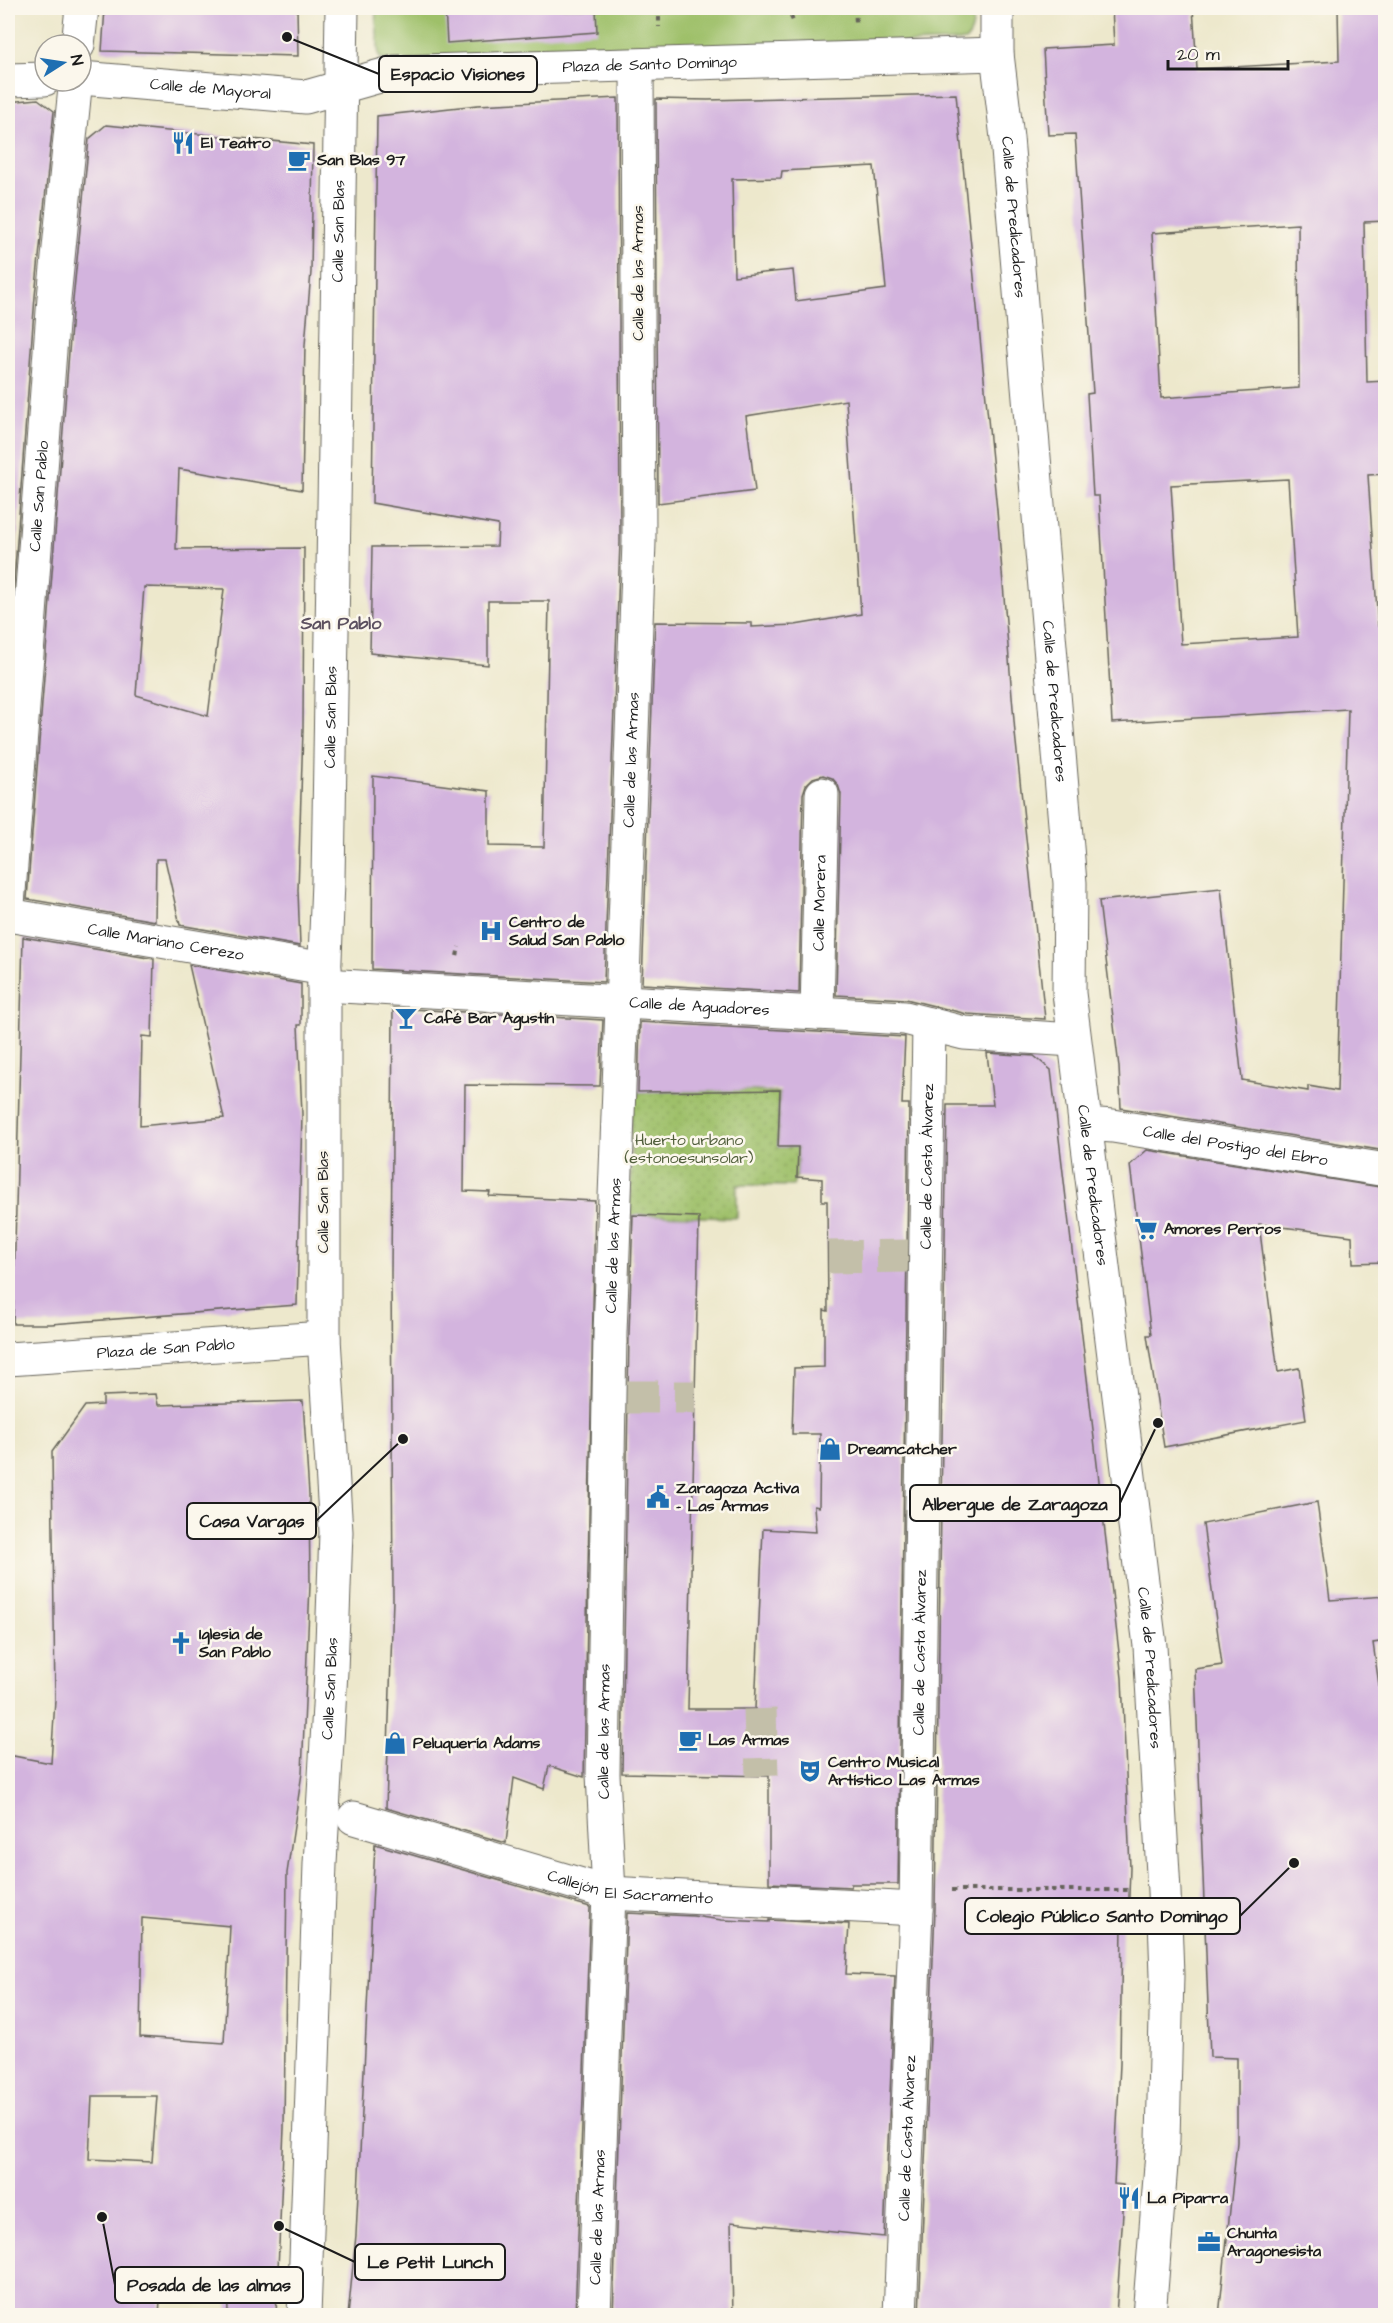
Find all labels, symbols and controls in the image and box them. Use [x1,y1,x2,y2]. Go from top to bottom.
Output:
north arrow [33,33,93,93]
scale bar [1168,33,1288,71]
text: 20 m [1177,42,1220,67]
street label: Plaza de Santo Domingo [562,51,737,78]
text: N [65,53,88,67]
callout: Espacio Visiones [379,56,537,92]
text: Espacio Visiones [391,62,525,87]
street label: Calle de Mayoral [149,73,272,105]
restaurant icon: El Teatro [170,130,196,156]
place label: El Teatro [201,132,271,154]
street label: Calle de Predicadores [996,135,1031,299]
cafe icon: San Blas 97 [286,147,312,173]
place label: San Blas 97 [316,149,405,171]
street label: Calle San Blas [327,180,350,283]
street label: Calle de las Armas [627,205,649,341]
street label: Calle San Pablo [24,440,54,552]
district label: San Pablo [300,611,382,636]
street label: Calle de Predicadores [1037,620,1072,783]
street label: Calle San Blas [319,666,342,769]
street label: Calle de las Armas [618,692,644,828]
street label: Calle Morera [807,855,832,951]
place label: Centro de Salud San Pablo [508,911,625,951]
street label: Calle Mariano Cerezo [86,918,246,966]
hospital icon: Centro de Salud San Pablo [478,918,504,944]
street label: Calle de Aguadores [629,991,770,1021]
bar icon: Café Bar Agustín [393,1005,419,1031]
place label: Café Bar Agustín [424,1007,554,1031]
street label: Calle de Casta Álvarez [915,1083,939,1250]
street label: Calle de Predicadores [1072,1103,1114,1267]
street label: Calle del Postigo del Ebro [1141,1120,1330,1171]
park label: Huerto urbano (estonoesunsolar) [625,1129,754,1169]
street label: Calle San Blas [312,1151,334,1253]
street label: Calle de las Armas [600,1177,627,1314]
supermarket icon: Amores Perros [1133,1216,1159,1242]
place label: Amores Perros [1164,1218,1281,1240]
street label: Plaza de San Pablo [96,1333,235,1364]
shop icon: Dreamcatcher [817,1436,843,1462]
place label: Dreamcatcher [848,1438,957,1460]
place label: Zaragoza Activa - Las Armas [676,1477,800,1517]
public building icon: Zaragoza Activa - Las Armas [645,1484,671,1510]
callout: Albergue de Zaragoza [910,1485,1120,1521]
text: Albergue de Zaragoza [922,1492,1109,1518]
callout: Casa Vargas [187,1503,316,1539]
text: Casa Vargas [199,1509,305,1535]
street label: Calle de Casta Álvarez [908,1569,932,1735]
street label: Calle de Predicadores [1132,1586,1167,1749]
place label: Iglesia de San Pablo [198,1623,272,1663]
church icon: Iglesia de San Pablo [168,1630,194,1656]
street label: Calle San Blas [316,1637,343,1740]
street label: Calle de las Armas [592,1663,616,1800]
cafe icon: Las Armas [677,1727,703,1753]
place label: Las Armas [708,1729,789,1751]
shop icon: Peluquería Adams [382,1730,408,1756]
place label: Peluquería Adams [413,1732,540,1754]
place label: Centro Musical Artístico Las Armas [828,1751,980,1791]
theatre icon: Centro Musical Artístico Las Armas [797,1758,823,1784]
street label: Callejón El Sacramento [545,1864,714,1909]
callout: Colegio Público Santo Domingo [965,1898,1240,1934]
text: Colegio Público Santo Domingo [976,1904,1228,1930]
street label: Calle de Casta Álvarez [893,2055,921,2221]
street label: Calle de las Armas [584,2149,611,2285]
restaurant icon: La Piparra [1116,2185,1142,2211]
place label: La Piparra [1147,2187,1229,2209]
place label: Chunta Aragonesista [1227,2222,1322,2264]
office icon: Chunta Aragonesista [1196,2229,1222,2255]
callout: Le Petit Lunch [355,2244,505,2280]
text: Le Petit Lunch [367,2250,494,2275]
callout: Posada de las almas [115,2267,303,2303]
text: Posada de las almas [127,2273,291,2298]

